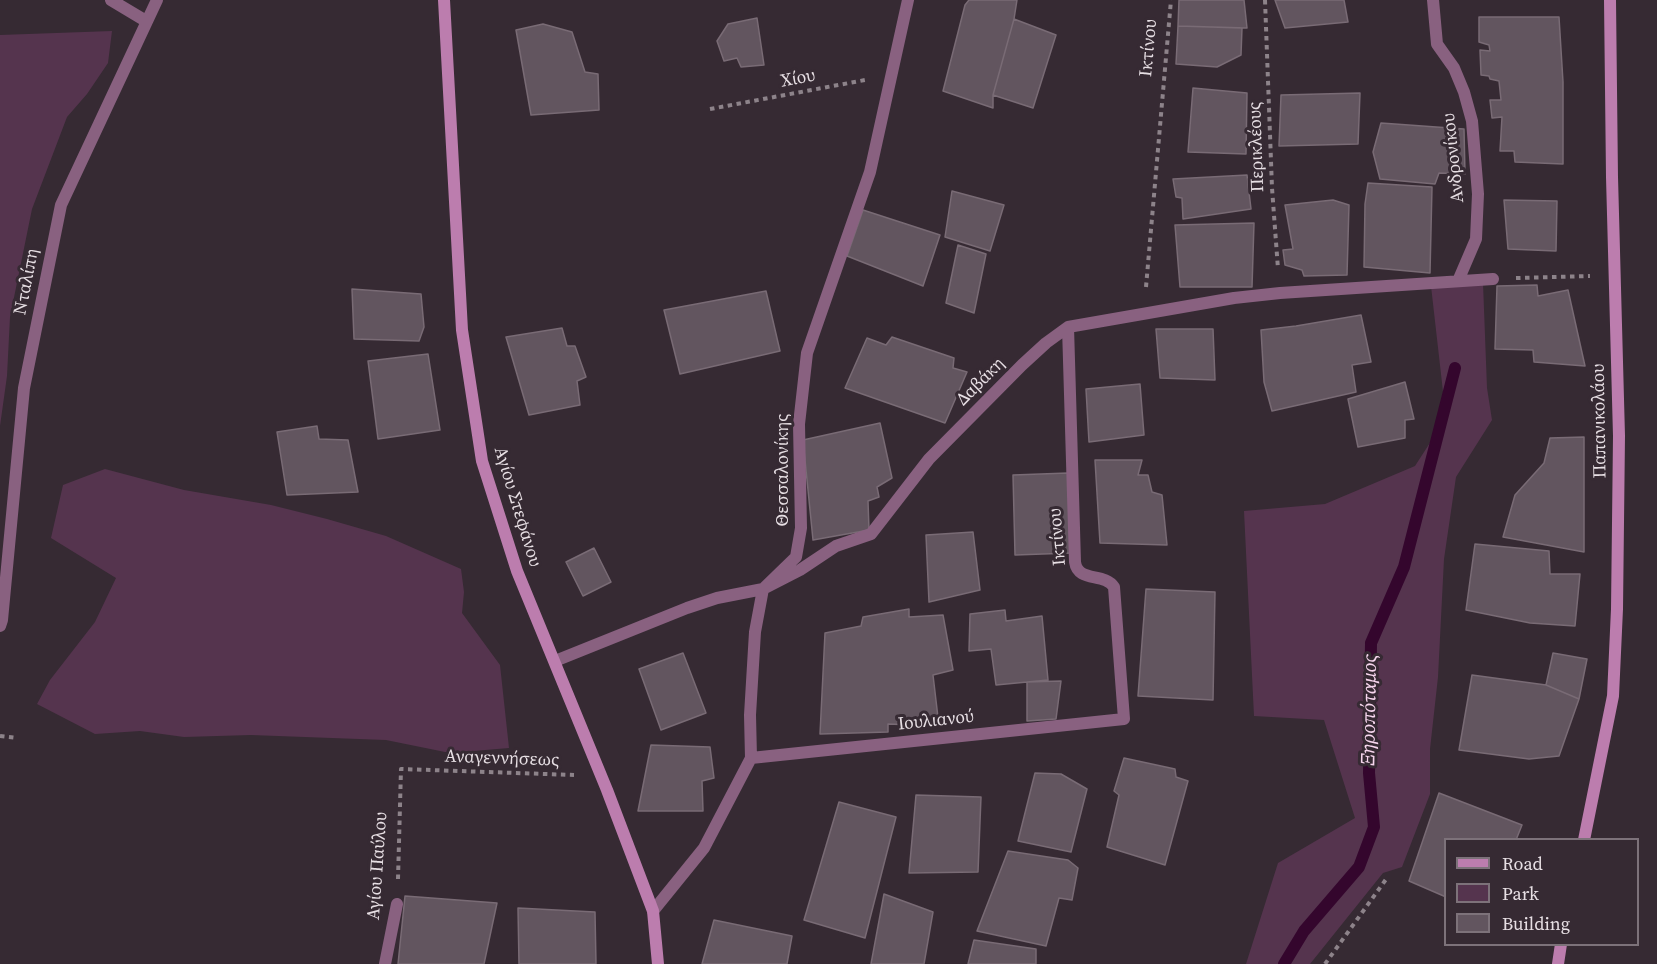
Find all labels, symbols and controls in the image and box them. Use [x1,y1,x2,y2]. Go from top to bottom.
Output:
street label: Ικτίνου [1136,18,1162,78]
street label: Χίου [779,65,817,93]
street label: Περικλέους [1245,101,1269,193]
street label: Ανδρονίκου [1439,112,1469,204]
street label: Νταλίπη [10,247,44,317]
street label: Δαβάκη [952,353,1010,411]
street label: Παπανικολάου [1588,363,1612,479]
street label: Θεσσαλονίκης [772,414,794,526]
street label: Αγίου Στεφάνου [488,444,546,570]
street label: Ικτίνου [1045,507,1071,567]
water label: Ξηροπόταμος [1357,654,1383,766]
street label: Ιουλιανού [897,706,975,736]
street label: Αναγεννήσεως [444,746,560,772]
street label: Αγίου Παύλου [363,811,393,921]
legend [1444,838,1639,946]
text: Road [1502,851,1543,876]
text: Park [1502,881,1539,906]
text: Building [1502,911,1570,936]

